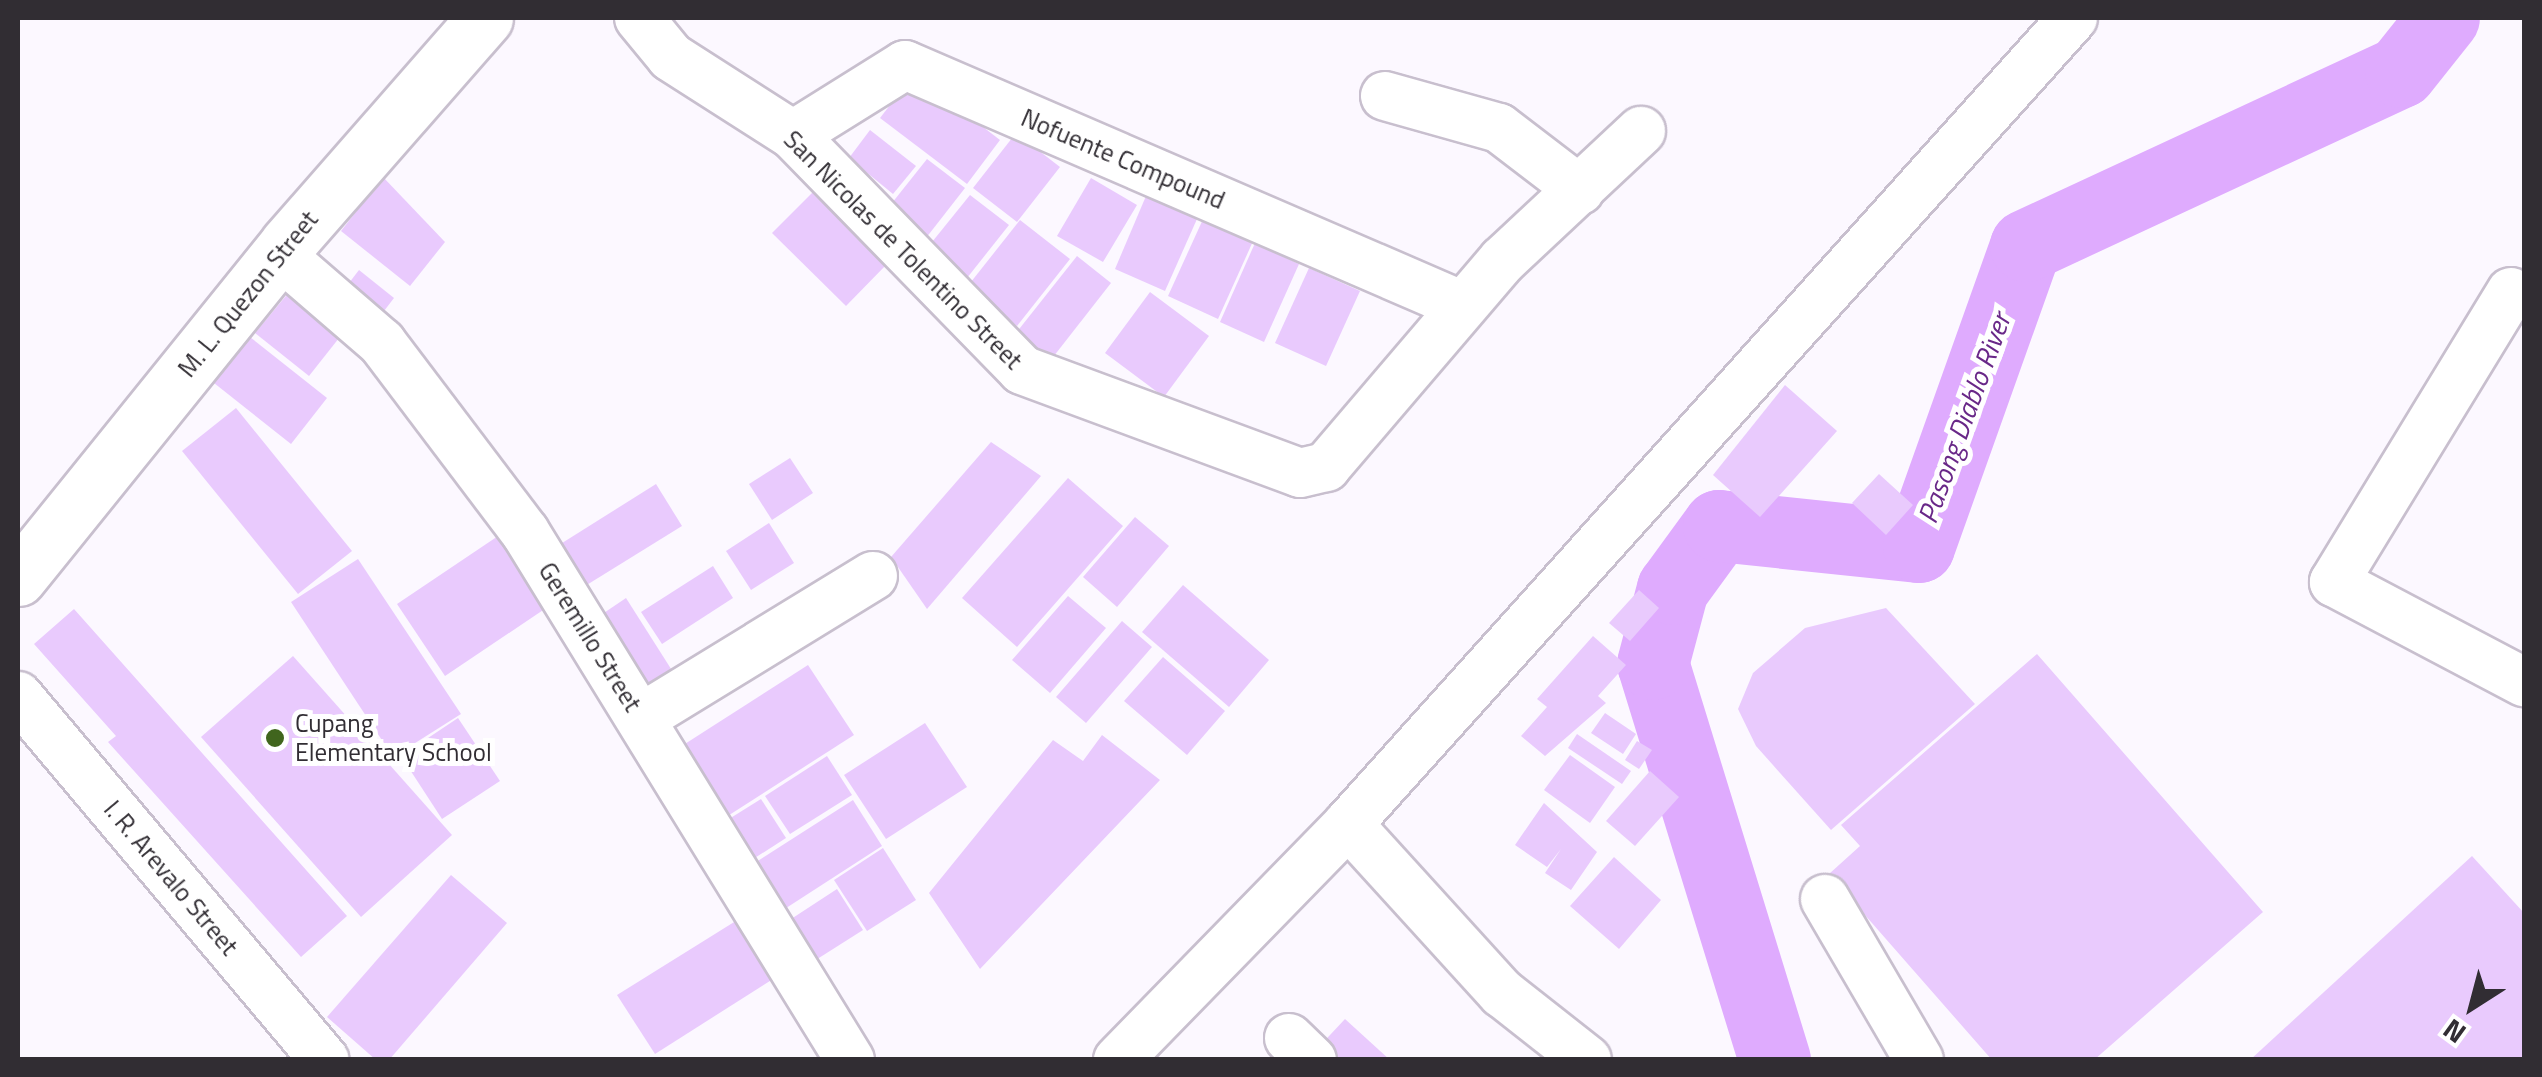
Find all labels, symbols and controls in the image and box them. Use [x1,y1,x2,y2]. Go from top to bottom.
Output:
street label: Nofuente Compound [1017,103,1229,215]
street label: San Nicolas de Tolentino Street [778,125,1028,375]
street label: M. L. Quezon Street [172,205,324,383]
water label: Pasong Diablo River [1910,309,2018,527]
street label: Geremillo Street [532,557,648,717]
place label: Cupang Elementary School [295,709,492,768]
marker: Cupang Elementary School [264,727,286,749]
street label: I. R. Arevalo Street [98,795,244,961]
north arrow [2422,957,2522,1057]
text: N [2434,1009,2475,1055]

